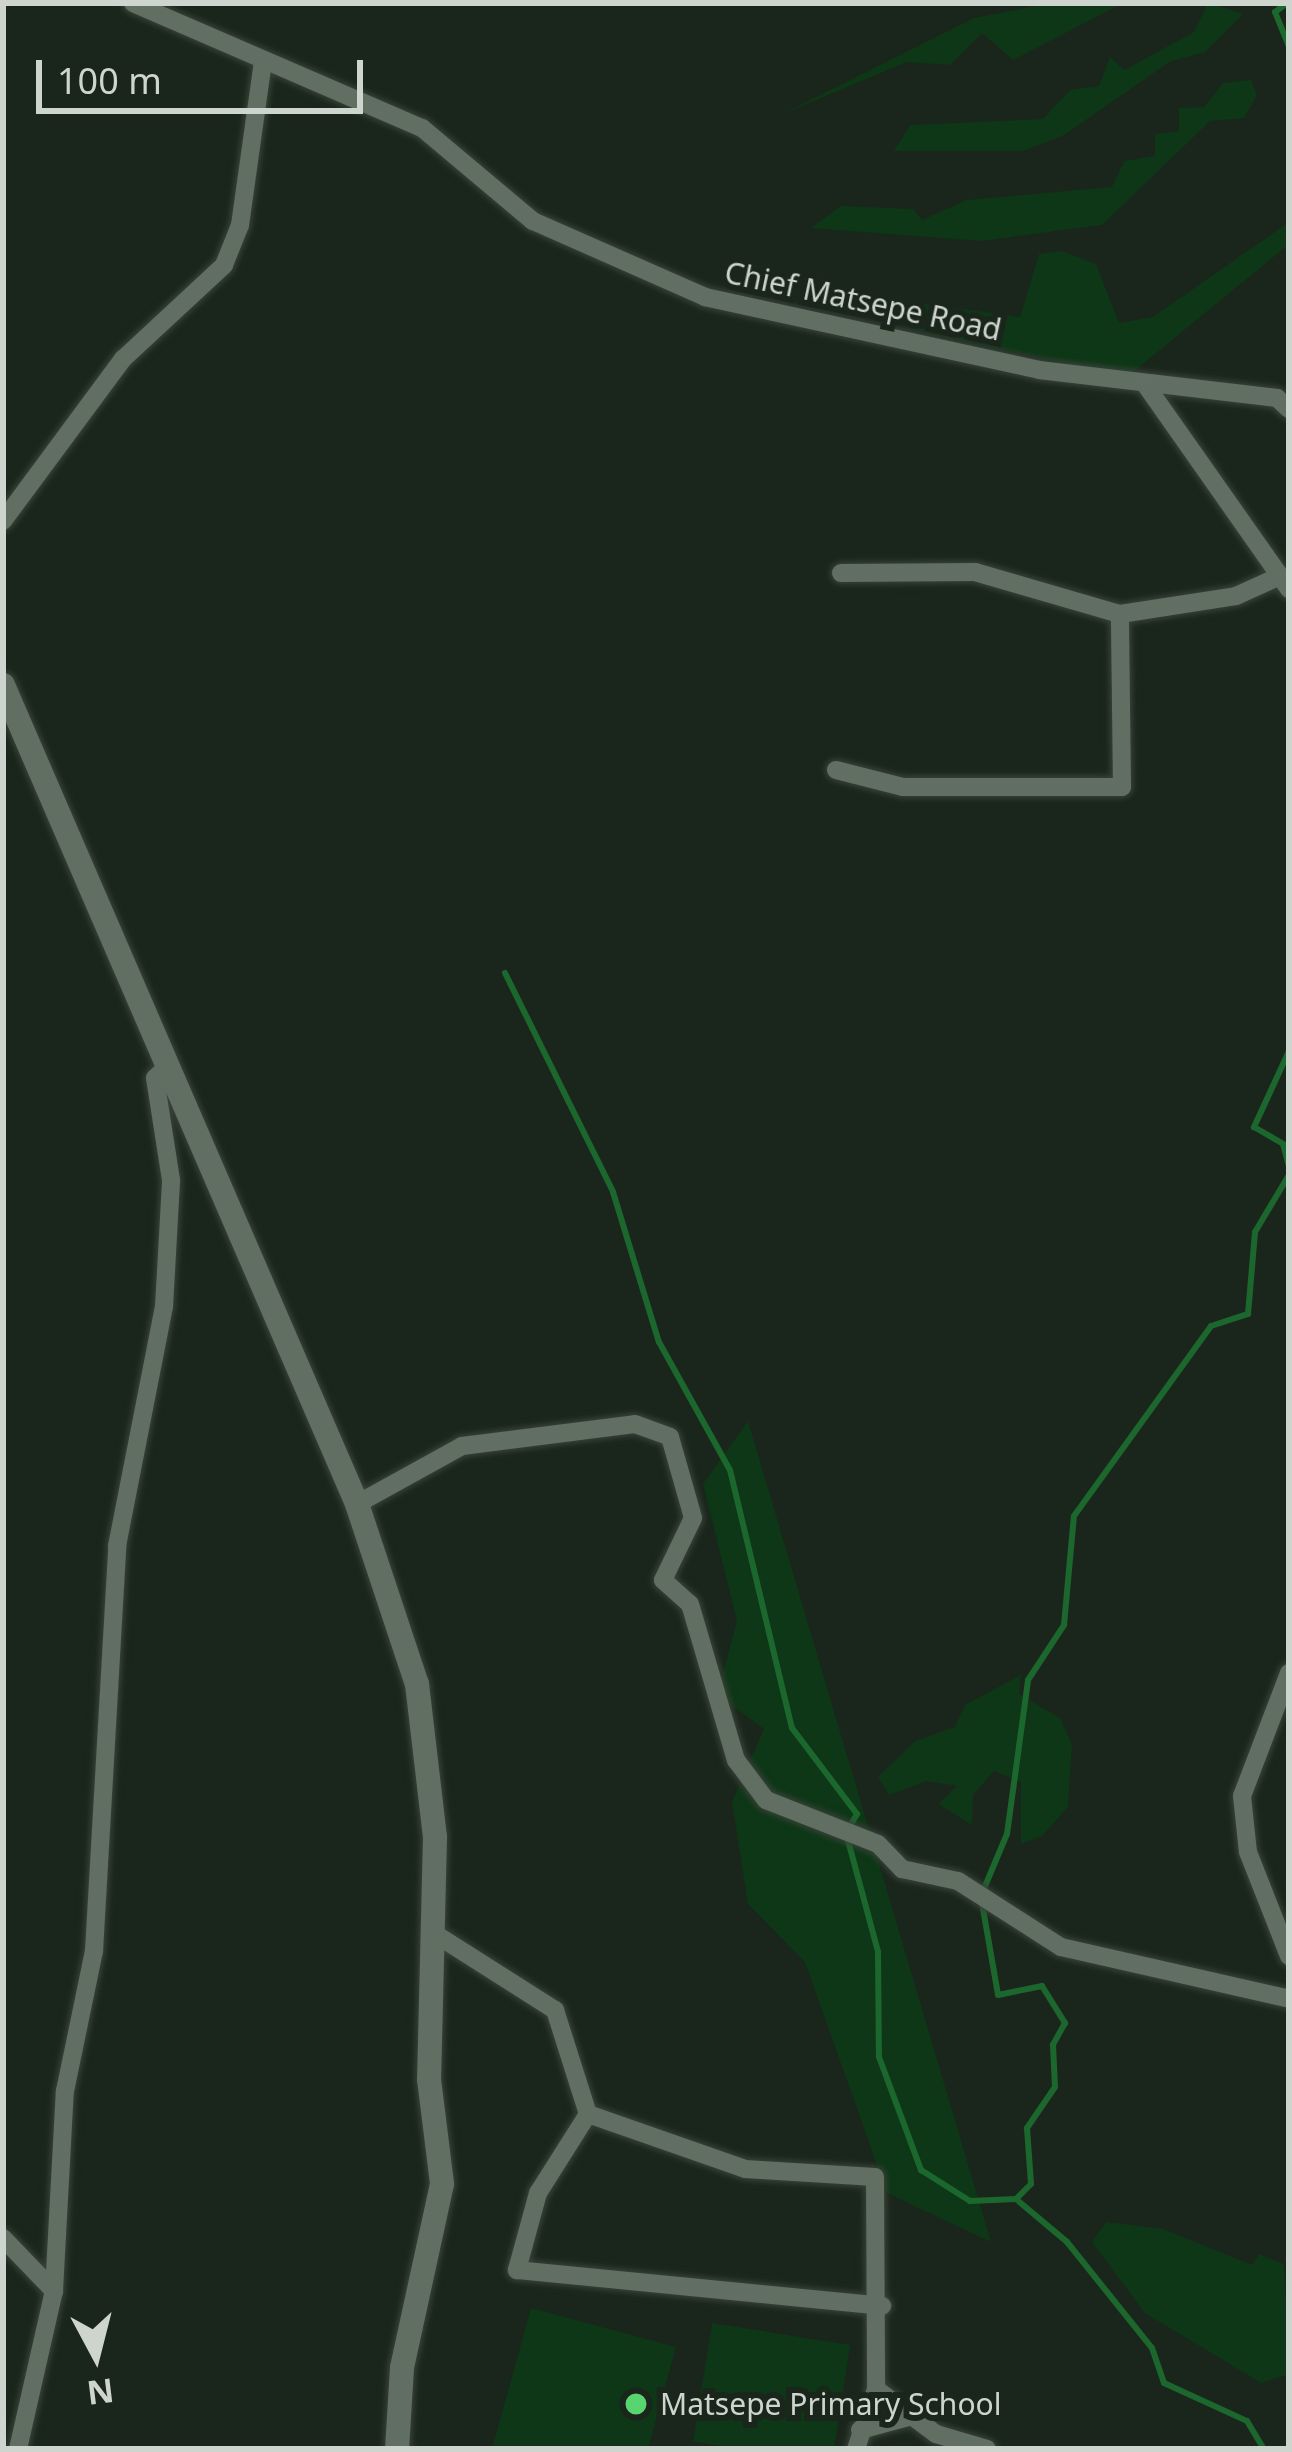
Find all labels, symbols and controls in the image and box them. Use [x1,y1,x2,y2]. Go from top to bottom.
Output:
scale bar [42,36,369,110]
text: 100 m [57,56,162,105]
street label: Chief Matsepe Road [721,254,1005,348]
north arrow [36,2296,156,2416]
text: N [84,2368,117,2416]
place label: Matsepe Primary School [660,2386,1001,2422]
marker: Matsepe Primary School [623,2391,649,2417]

